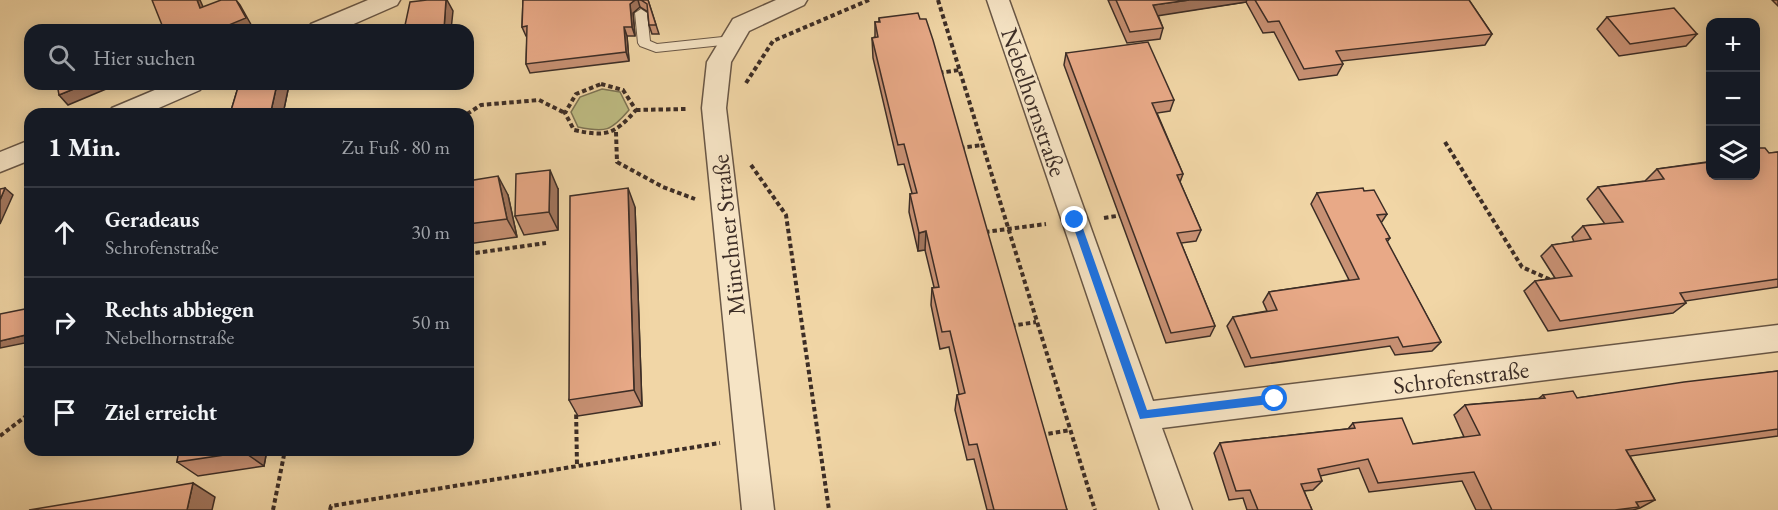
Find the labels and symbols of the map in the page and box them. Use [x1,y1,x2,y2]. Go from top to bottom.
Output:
street label: Nebelhornstraße [994,24,1074,180]
street label: Münchner Straße [704,153,752,317]
route end [1061,206,1087,232]
street label: Schrofenstraße [1391,353,1531,401]
route start [1261,385,1287,411]

